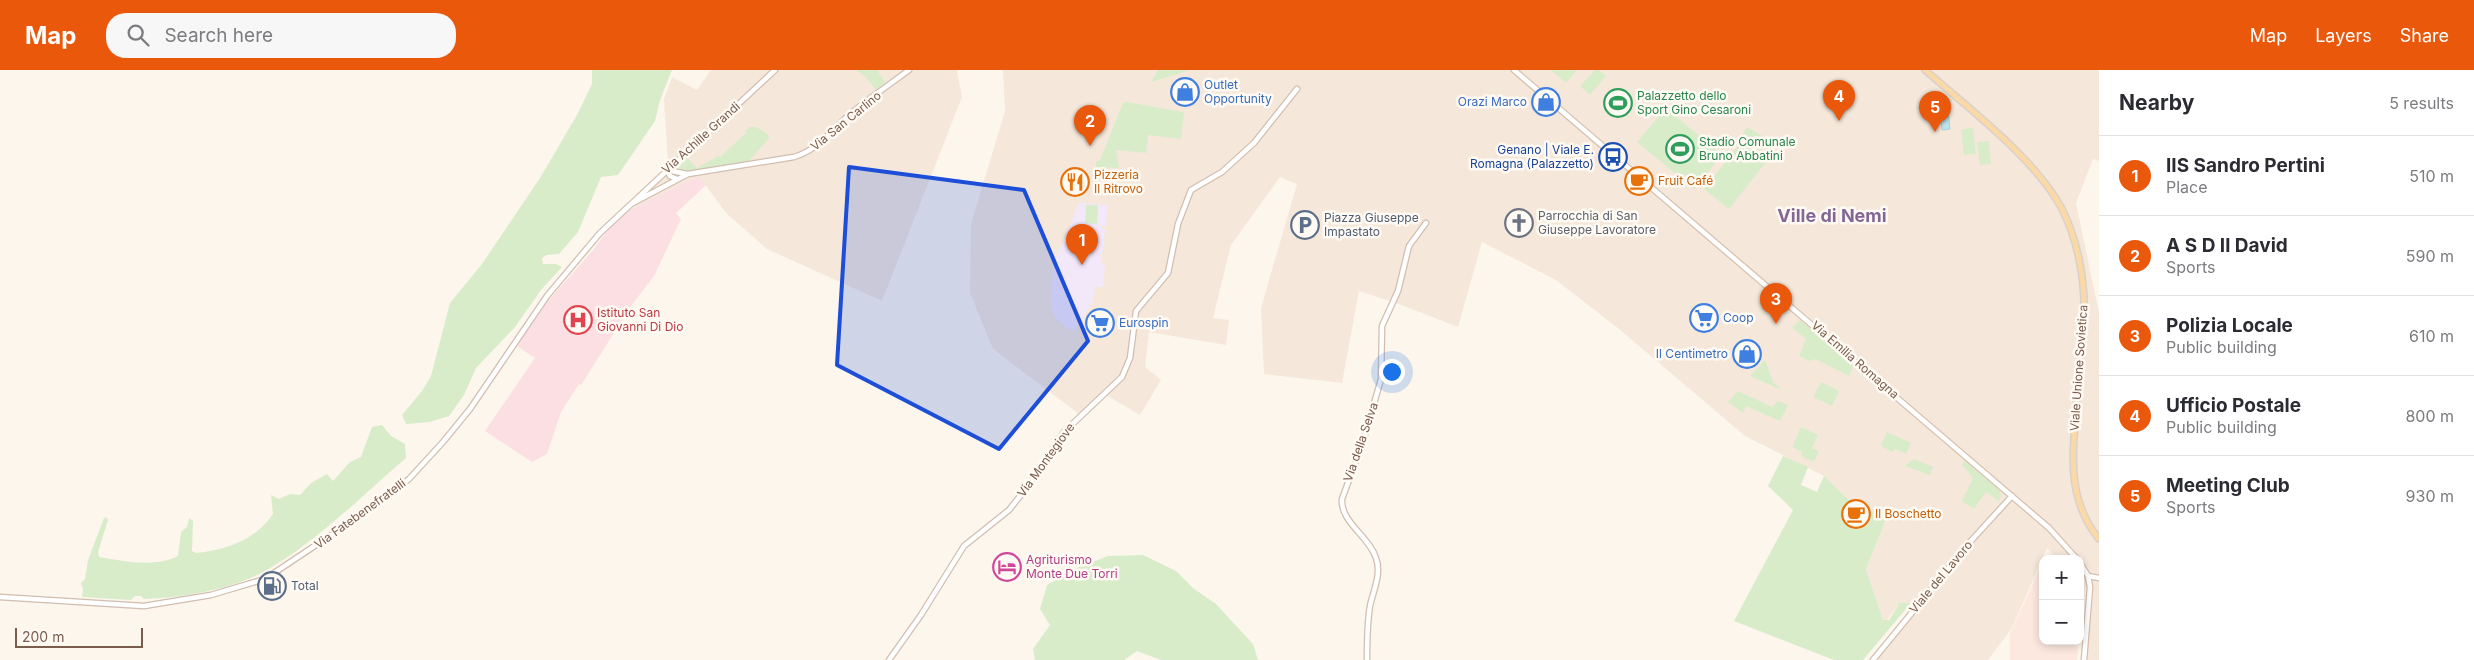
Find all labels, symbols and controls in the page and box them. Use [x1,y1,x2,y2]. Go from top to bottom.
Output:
search box [106,13,456,58]
text: Map [25,21,76,50]
icon: search [124,21,152,49]
text: Search here [164,24,273,47]
text: Map [2250,25,2287,46]
text: Layers [2315,25,2372,46]
text: Share [2400,25,2449,46]
shop icon: Outlet Opportunity [1170,77,1200,107]
place label: Outlet Opportunity [1204,77,1272,106]
pin: 4 [1823,80,1855,121]
shop icon: Orazi Marco [1531,87,1561,117]
street label: Via San Carlino [807,88,884,154]
sports icon: Palazzetto dello Sport Gino Cesaroni [1603,88,1633,118]
place label: Palazzetto dello Sport Gino Cesaroni [1637,88,1751,117]
text: Nearby [2119,90,2194,115]
pin: 5 [1919,91,1951,132]
text: 5 results [2389,93,2454,113]
place label: Orazi Marco [1458,94,1527,109]
street label: Via Achille Grandi [658,98,743,177]
pin: 2 [1074,105,1106,146]
sports icon: Stadio Comunale Bruno Abbatini [1665,134,1695,164]
place label: Stadio Comunale Bruno Abbatini [1699,134,1796,163]
place label: Genano | Viale E. Romagna (Palazzetto) [1470,142,1594,171]
bus stop icon: Genano | Viale E. Romagna (Palazzetto) [1598,142,1628,172]
text: IIS Sandro Pertini [2166,154,2325,177]
cafe icon: Fruit Café [1624,166,1654,196]
text: 1 [2132,166,2138,186]
text: 510 m [2409,166,2454,186]
restaurant icon: Pizzeria Il Ritrovo [1060,167,1090,197]
place label: Pizzeria Il Ritrovo [1094,167,1143,196]
place label: Fruit Café [1658,173,1713,188]
text: Place [2166,177,2208,197]
district label: Ville di Nemi [1777,205,1887,226]
church icon: Parrocchia di San Giuseppe Lavoratore [1504,208,1534,238]
place label: Parrocchia di San Giuseppe Lavoratore [1538,208,1656,237]
parking icon: Piazza Giuseppe Impastato [1290,210,1320,240]
place label: Piazza Giuseppe Impastato [1324,210,1419,239]
pin: 1 [1066,224,1098,265]
text: A S D Il David [2166,234,2288,257]
text: 2 [2130,246,2140,266]
text: 590 m [2406,246,2454,266]
text: Sports [2166,257,2215,277]
pin: 3 [1760,283,1792,324]
supermarket icon: Coop [1689,303,1719,333]
street label: Viale Unione Sovietica [2067,304,2090,432]
hospital icon: Istituto San Giovanni Di Dio [563,305,593,335]
place label: Istituto San Giovanni Di Dio [597,305,683,334]
supermarket icon: Eurospin [1085,308,1115,338]
place label: Coop [1723,310,1754,325]
text: Polizia Locale [2166,314,2293,337]
place label: Eurospin [1119,315,1169,330]
street label: Via Emilia Romagna [1809,318,1902,402]
text: 3 [2130,326,2140,346]
text: 610 m [2409,326,2454,346]
text: Public building [2166,337,2277,357]
shop icon: Il Centimetro [1732,339,1762,369]
place label: Il Centimetro [1656,346,1728,361]
your location [1379,359,1405,385]
text: Ufficio Postale [2166,394,2301,417]
street label: Via della Selva [1340,400,1381,483]
text: 4 [2130,406,2140,426]
text: 800 m [2405,406,2454,426]
text: Public building [2166,417,2277,437]
street label: Via Montegiove [1014,420,1078,500]
text: Meeting Club [2166,474,2290,497]
street label: Via Fatebenefratelli [311,475,408,552]
text: 5 [2130,486,2140,506]
text: 930 m [2406,486,2454,506]
text: Sports [2166,497,2215,517]
cafe icon: Il Boschetto [1841,499,1871,529]
place label: Il Boschetto [1875,506,1941,521]
street label: Viale del Lavoro [1906,537,1975,616]
hotel icon: Agriturismo Monte Due Torri [992,552,1022,582]
place label: Agriturismo Monte Due Torri [1026,552,1118,581]
map controls [2039,555,2084,645]
button: + [2039,555,2084,600]
fuel station icon: Total [257,571,287,601]
place label: Total [291,578,319,593]
button: − [2039,600,2084,645]
scale bar [15,625,142,648]
text: 200 m [22,628,64,645]

